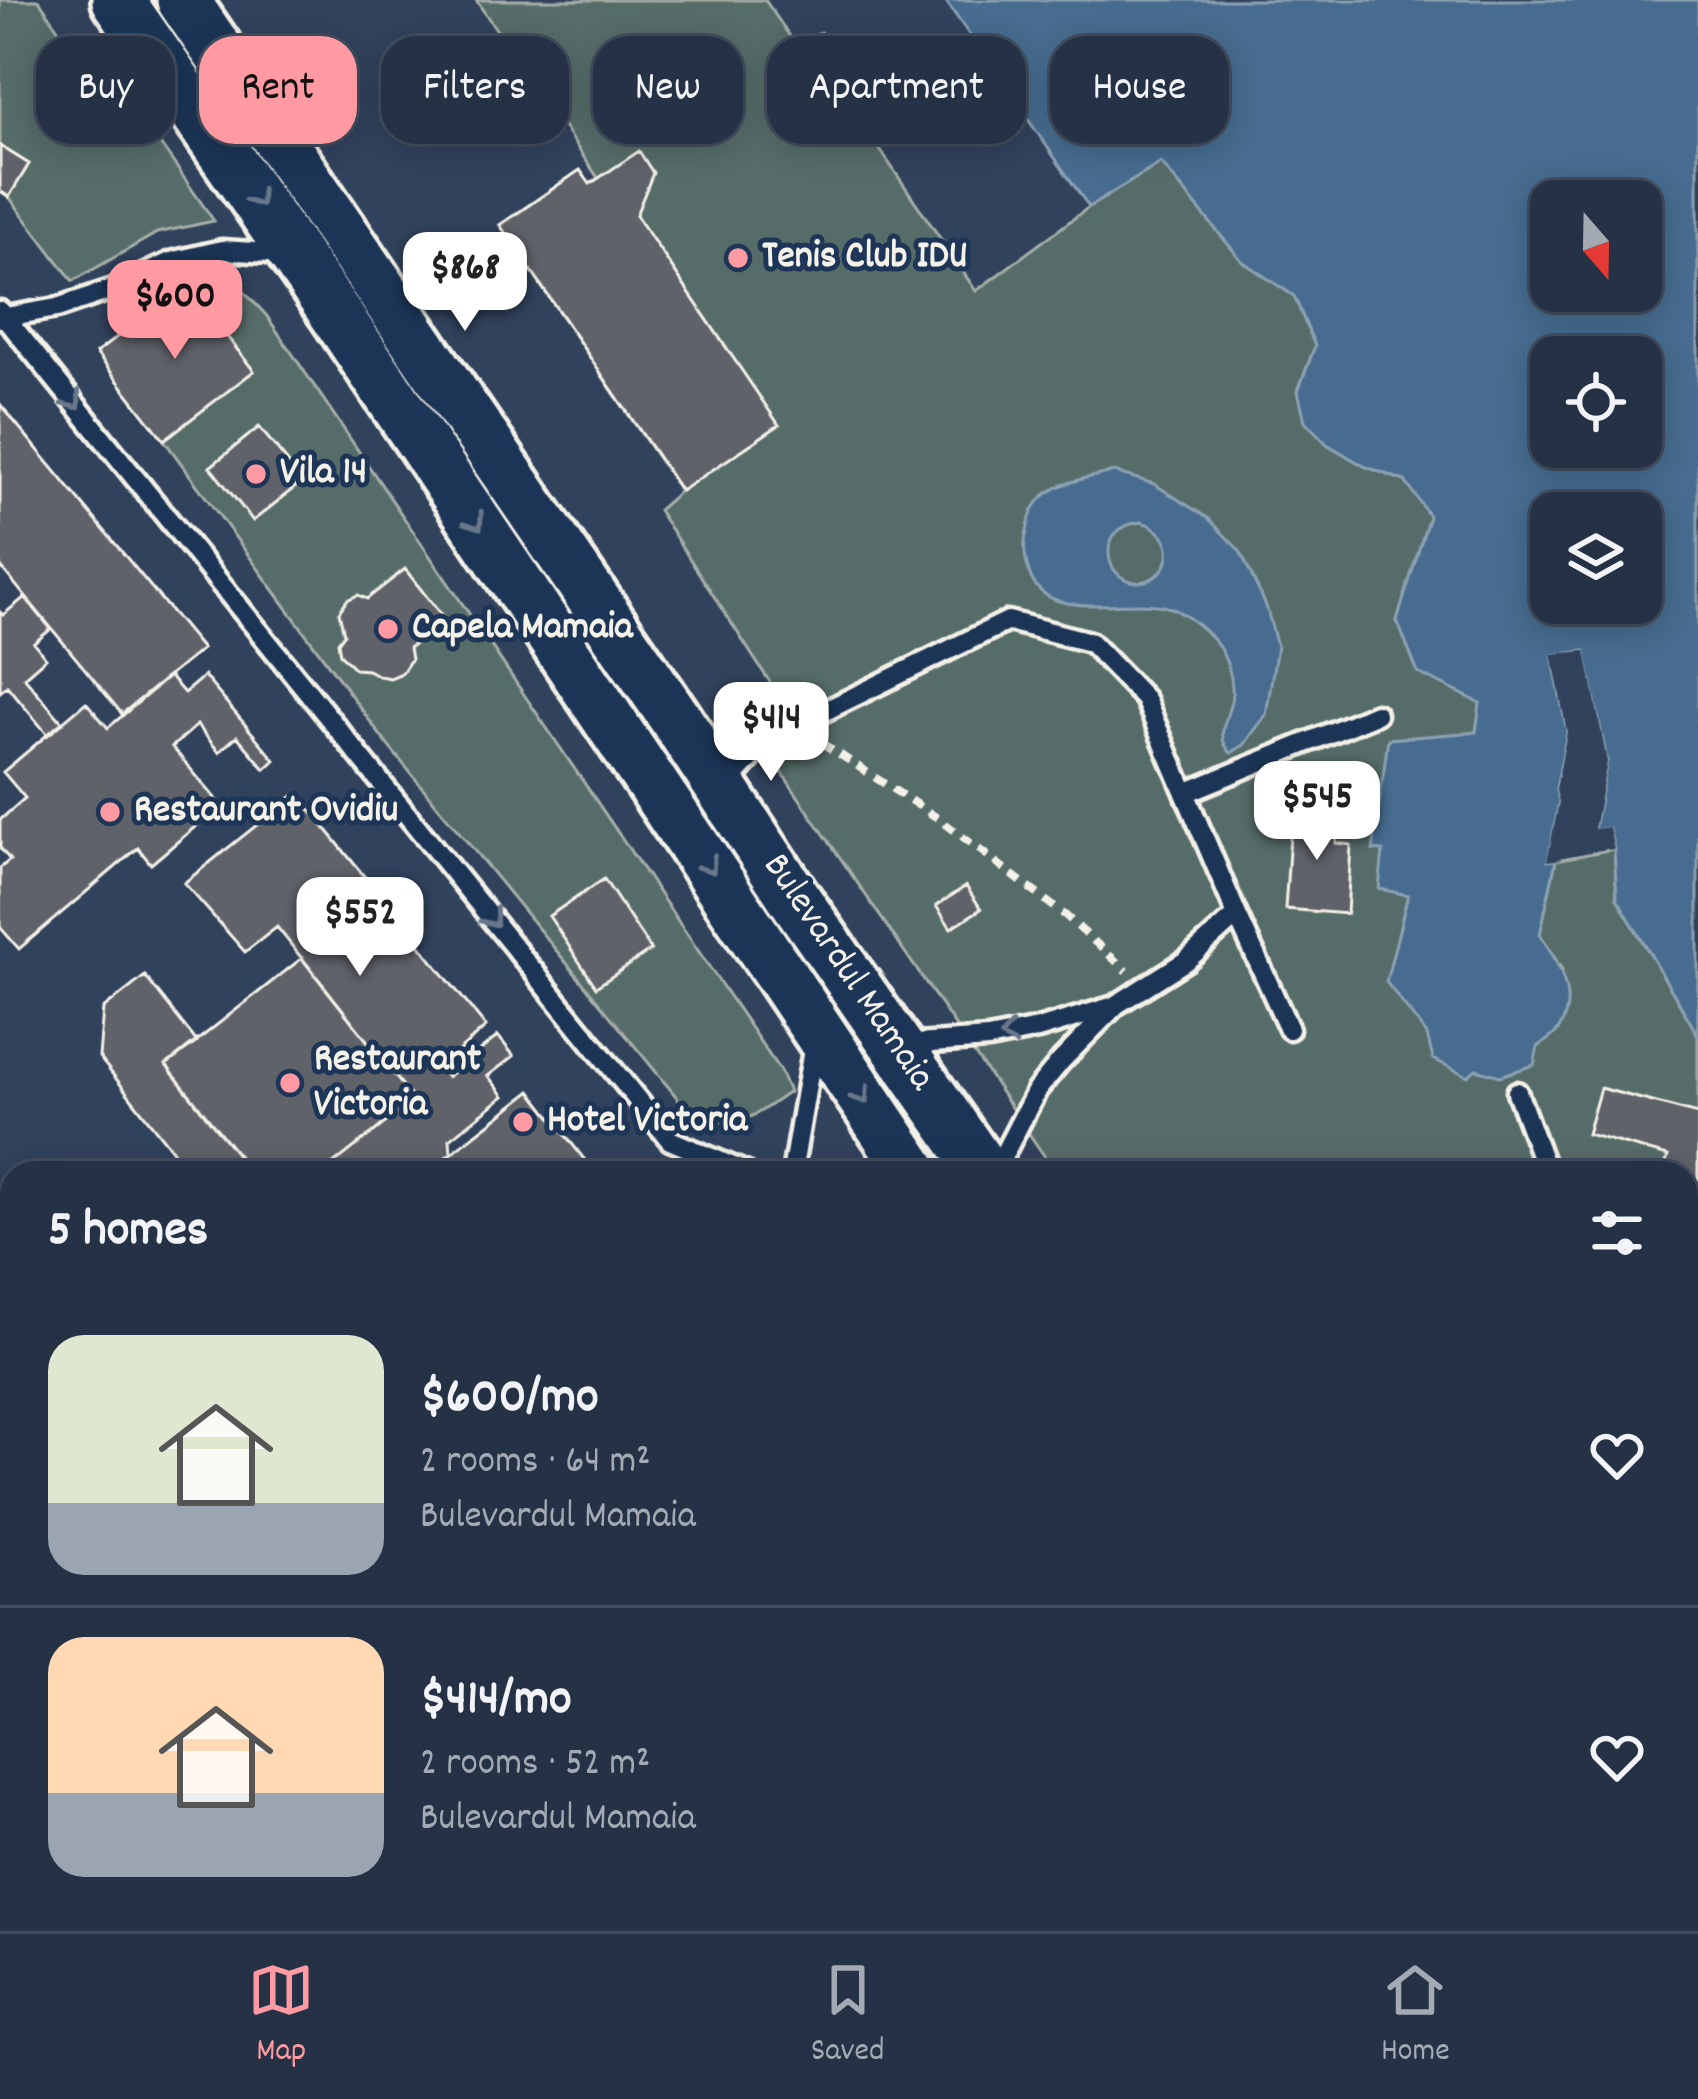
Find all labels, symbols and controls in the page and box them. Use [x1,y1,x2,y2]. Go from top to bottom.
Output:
chip: Buy [36,36,175,144]
chip: Rent [199,36,357,144]
chip: Filters [381,36,569,144]
chip: New [593,36,743,144]
chip: Apartment [767,36,1026,144]
chip: House [1050,36,1229,144]
north arrow [1530,180,1662,312]
map controls [1530,180,1662,624]
one-way arrow [243,186,265,208]
place label: Tenis Club IDU [762,231,967,286]
pin: $868 [394,232,536,334]
text: $868 [430,243,500,298]
marker: Tenis Club IDU [725,245,751,271]
pin: $600 [104,260,246,362]
text: $600 [134,271,216,326]
button: locate [1530,336,1662,468]
one-way arrow [59,388,81,410]
place label: Vila 14 [280,447,367,502]
marker: Vila 14 [243,461,269,487]
button: layers [1530,492,1662,624]
one-way arrow [462,508,484,530]
place label: Capela Mamaia [412,602,635,657]
marker: Capela Mamaia [375,616,401,642]
pin: $414 [700,682,842,784]
text: $414 [741,693,801,748]
pin: $545 [1246,761,1388,863]
text: $545 [1281,772,1353,827]
place label: Restaurant Ovidiu [134,785,398,840]
marker: Restaurant Ovidiu [97,799,123,825]
street label: Bulevardul Mamaia [747,843,947,1103]
one-way arrow [695,852,717,874]
pin: $552 [289,877,431,979]
text: $552 [324,888,396,943]
one-way arrow [478,905,499,927]
one-way arrow [998,1021,1018,1047]
place label: Restaurant Victoria [314,1034,482,1134]
marker: Restaurant Victoria [277,1070,303,1096]
one-way arrow [848,1082,870,1104]
place label: Hotel Victoria [547,1095,749,1150]
marker: Hotel Victoria [510,1109,536,1135]
text: 5 homes [48,1197,208,1269]
icon: filters [1584,1200,1650,1266]
text: $600/mo [420,1364,599,1436]
icon: home [144,1383,288,1527]
icon: heart [1584,1422,1650,1488]
text: 2 rooms · 64 m² [420,1436,650,1491]
text: Bulevardul Mamaia [420,1491,696,1546]
text: $414/mo [420,1666,572,1738]
icon: home [144,1685,288,1829]
icon: heart [1584,1724,1650,1790]
text: 2 rooms · 52 m² [420,1738,650,1793]
text: Bulevardul Mamaia [420,1793,696,1848]
tab: Map [248,1957,314,2076]
tab: Saved [811,1957,885,2076]
tab: Home [1381,1957,1450,2076]

